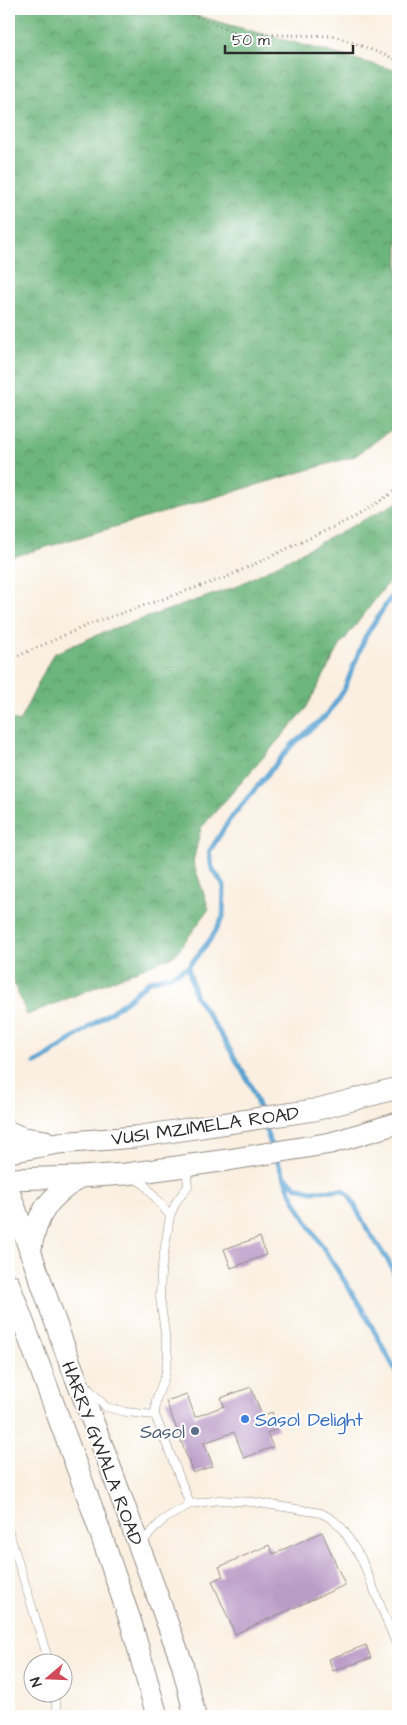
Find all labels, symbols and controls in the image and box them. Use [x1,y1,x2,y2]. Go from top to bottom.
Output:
scale bar [225,22,352,54]
text: 50 m [232,30,270,51]
street label: VUSI MZIMELA ROAD [110,1100,301,1153]
street label: HARRY GWALA ROAD [54,1357,149,1550]
place label: Sasol Delight [255,1407,363,1435]
marker: Sasol Delight [239,1413,251,1425]
place label: Sasol [140,1419,185,1446]
marker: Sasol [189,1425,201,1437]
north arrow [22,1652,72,1702]
text: N [26,1674,48,1689]

